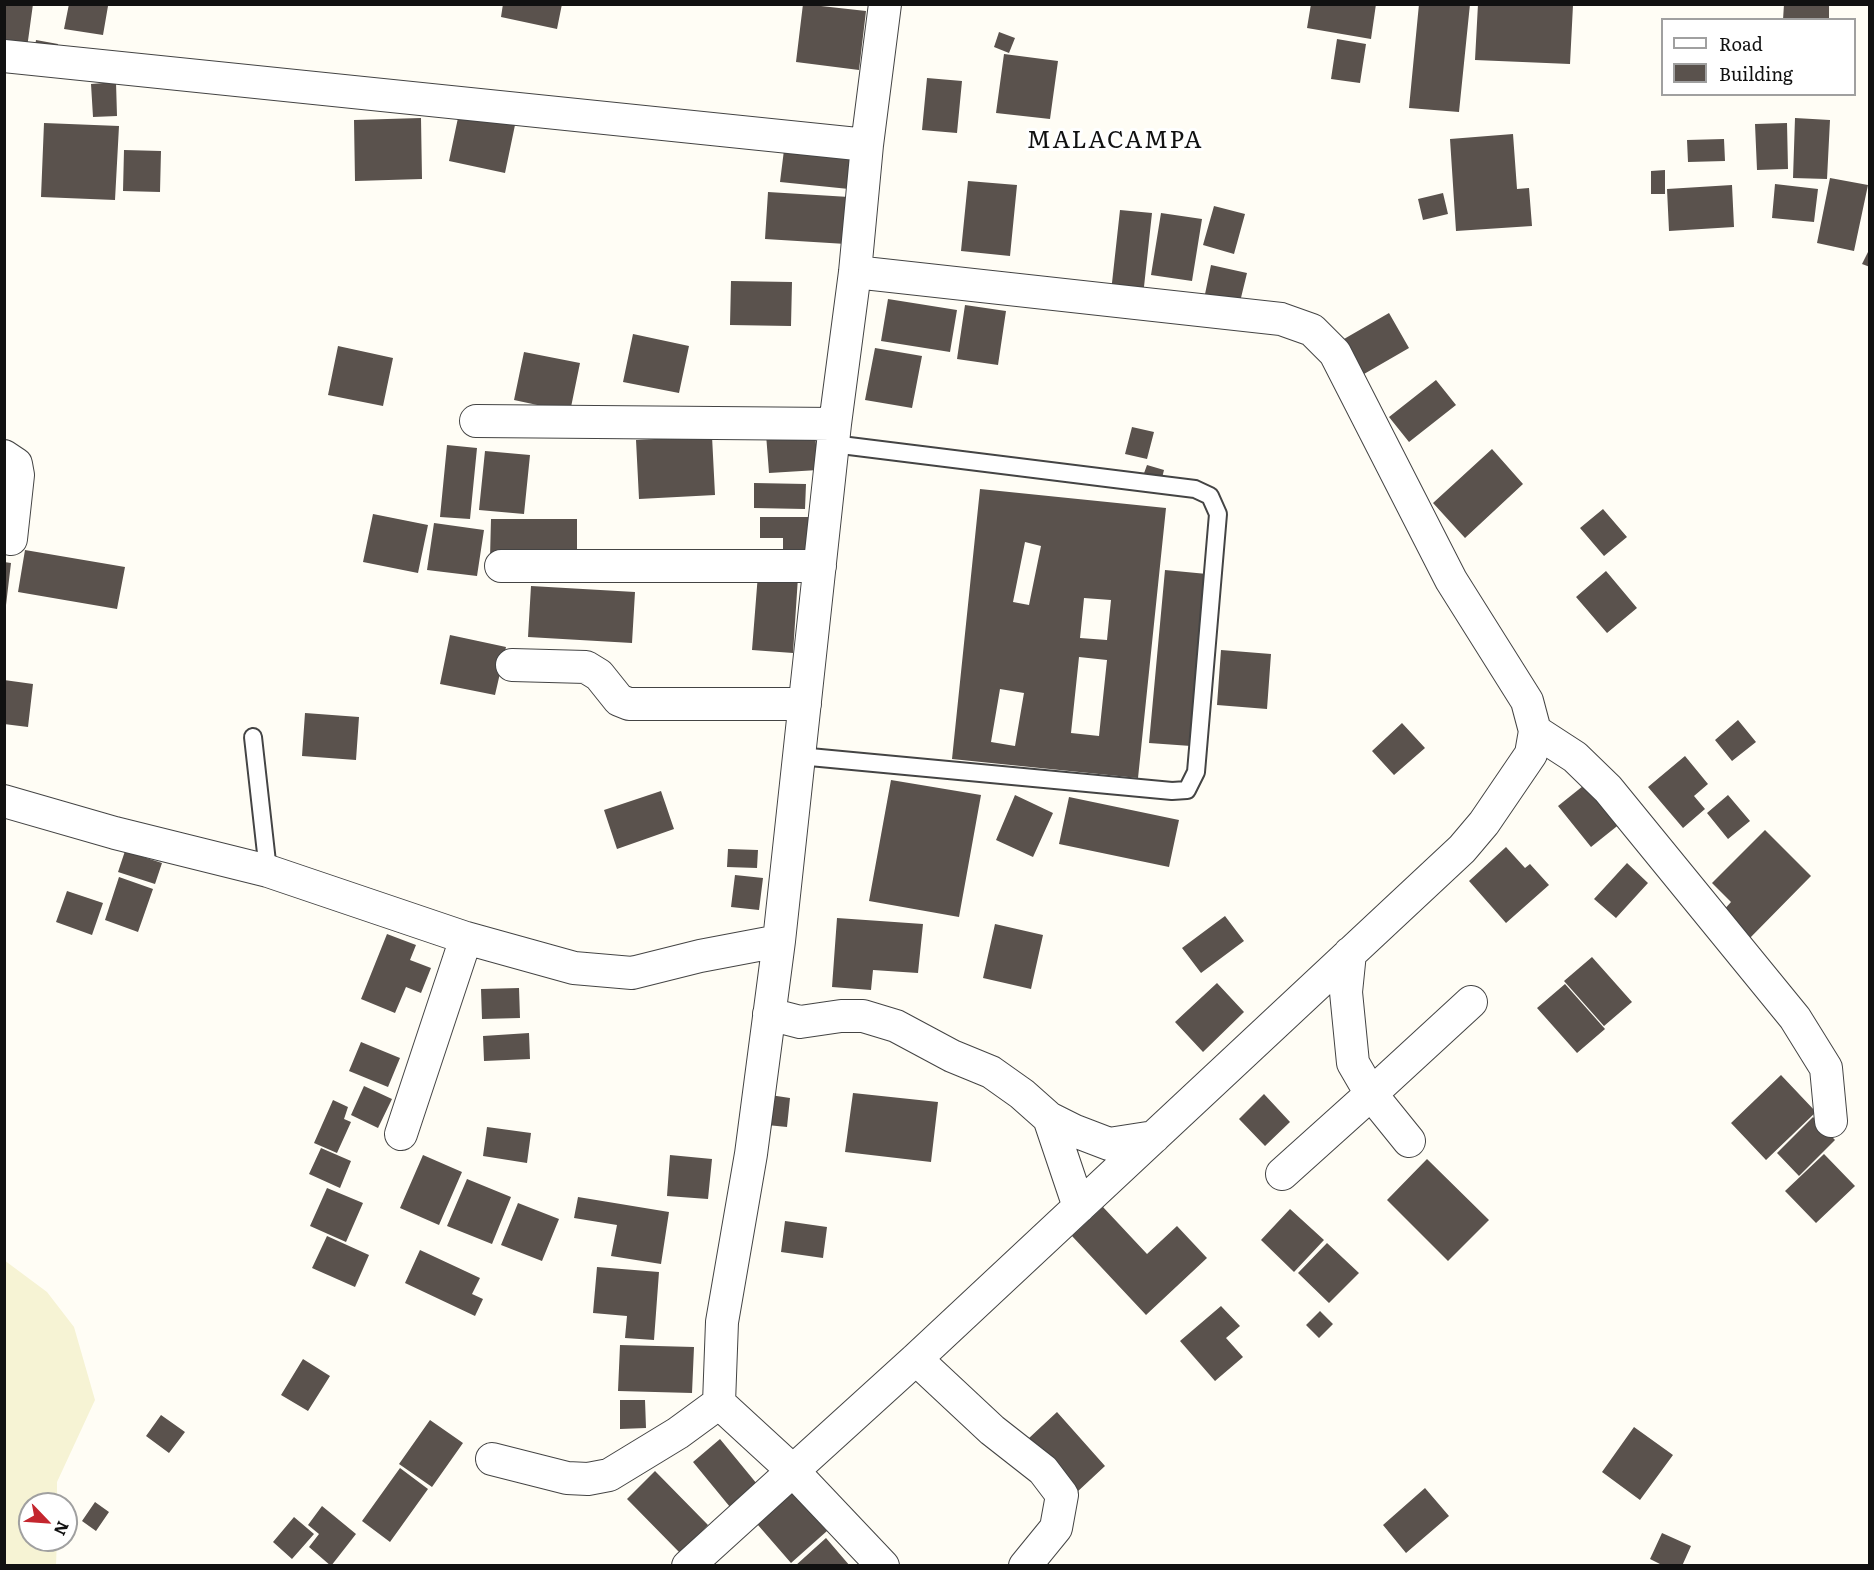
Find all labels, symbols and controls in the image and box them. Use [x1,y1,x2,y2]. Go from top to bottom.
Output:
legend [1661,18,1856,96]
text: Road [1719,30,1763,57]
text: Building [1719,60,1793,87]
district label: MALACAMPA [1027,127,1203,155]
north arrow [18,1492,78,1552]
text: N [49,1518,76,1540]

